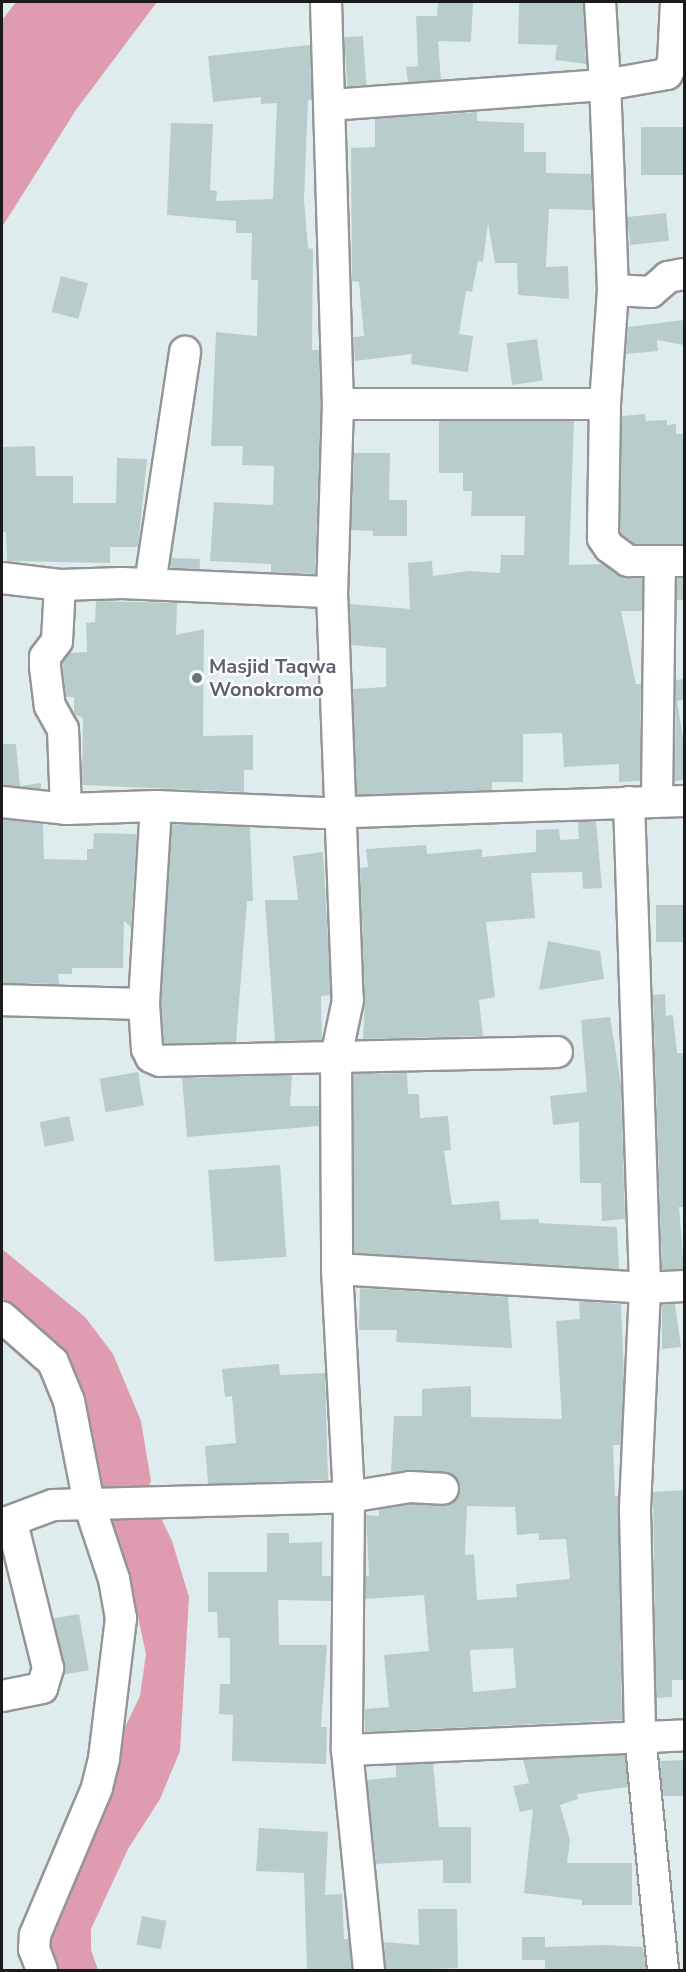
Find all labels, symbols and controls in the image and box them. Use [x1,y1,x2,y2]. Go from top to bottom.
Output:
place label: Masjid Taqwa Wonokromo [209,654,336,701]
marker: Masjid Taqwa Wonokromo [190,671,204,685]

